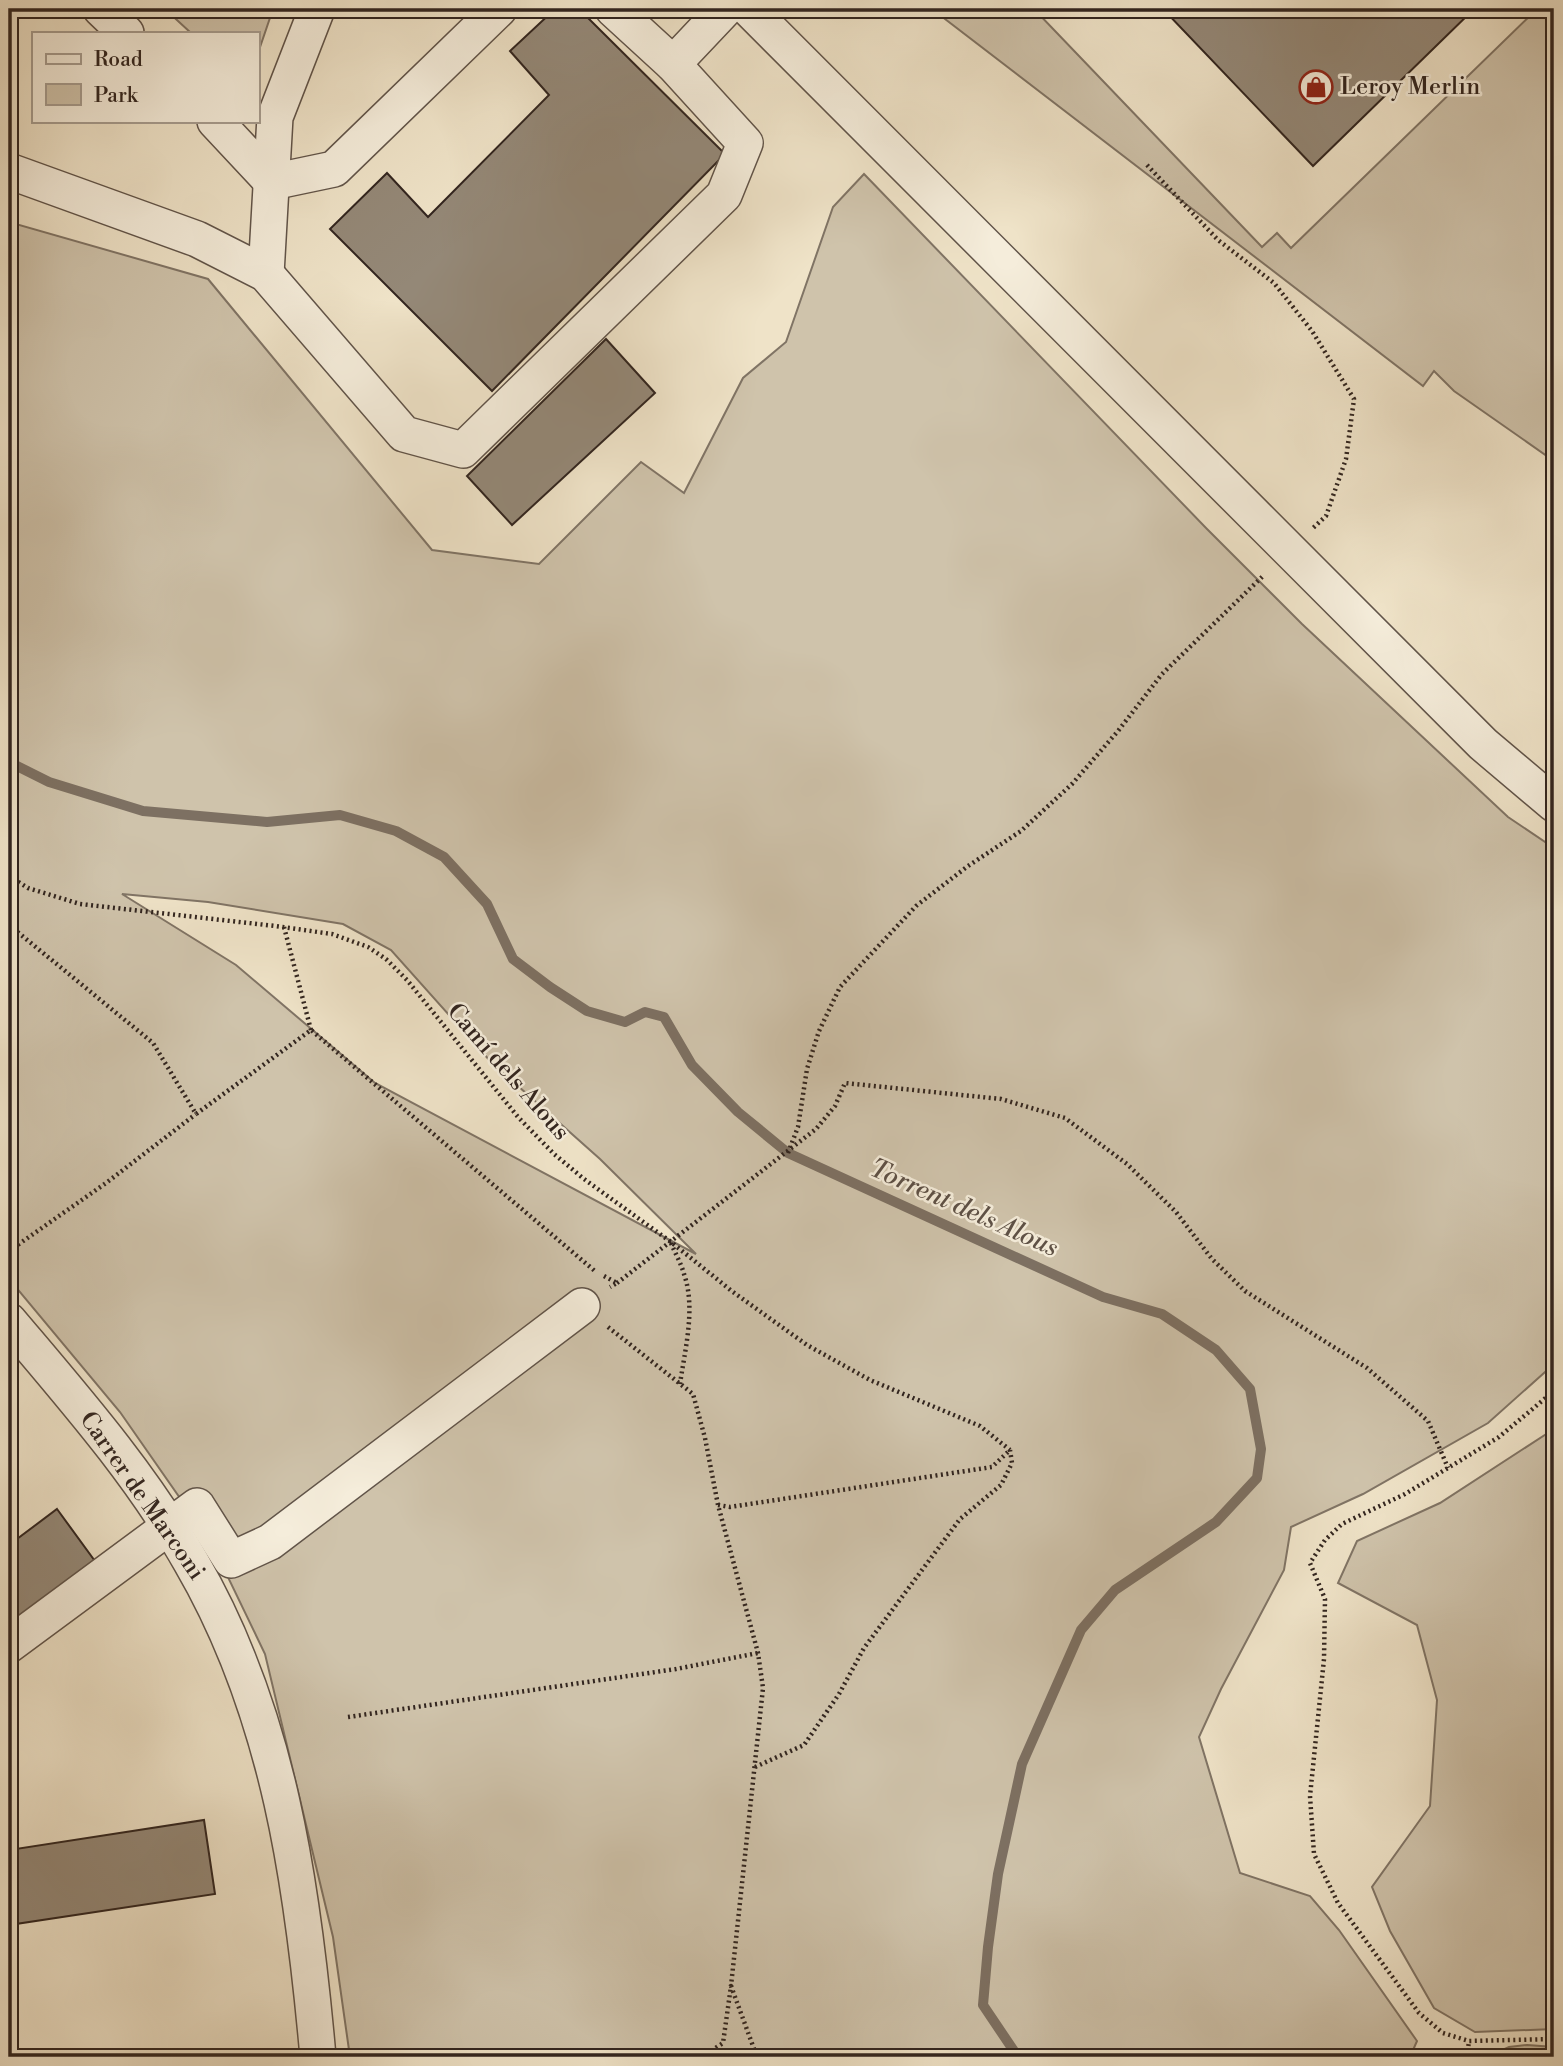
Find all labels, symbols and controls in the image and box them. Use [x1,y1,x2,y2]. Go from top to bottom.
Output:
legend [32,32,259,122]
text: Road [94,47,143,73]
shop icon: Leroy Merlin [1297,68,1335,106]
place label: Leroy Merlin [1340,72,1480,102]
text: Park [94,83,139,109]
street label: Camí dels Alous [440,997,576,1147]
water label: Torrent dels Alous [865,1152,1063,1264]
street label: Carrer de Marconi [73,1406,211,1586]

